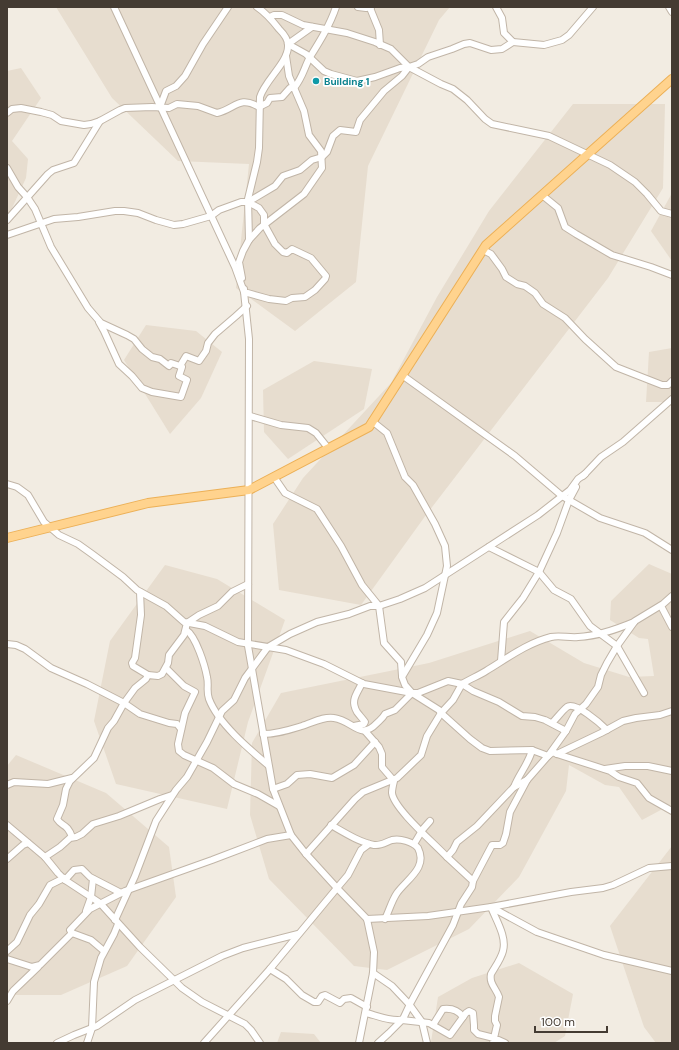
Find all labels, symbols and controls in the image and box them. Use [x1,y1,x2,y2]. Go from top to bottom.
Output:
place label: Building 1 [324,75,369,88]
marker: Building 1 [311,76,321,86]
scale bar [535,1008,607,1034]
text: 100 m [541,1014,575,1030]

